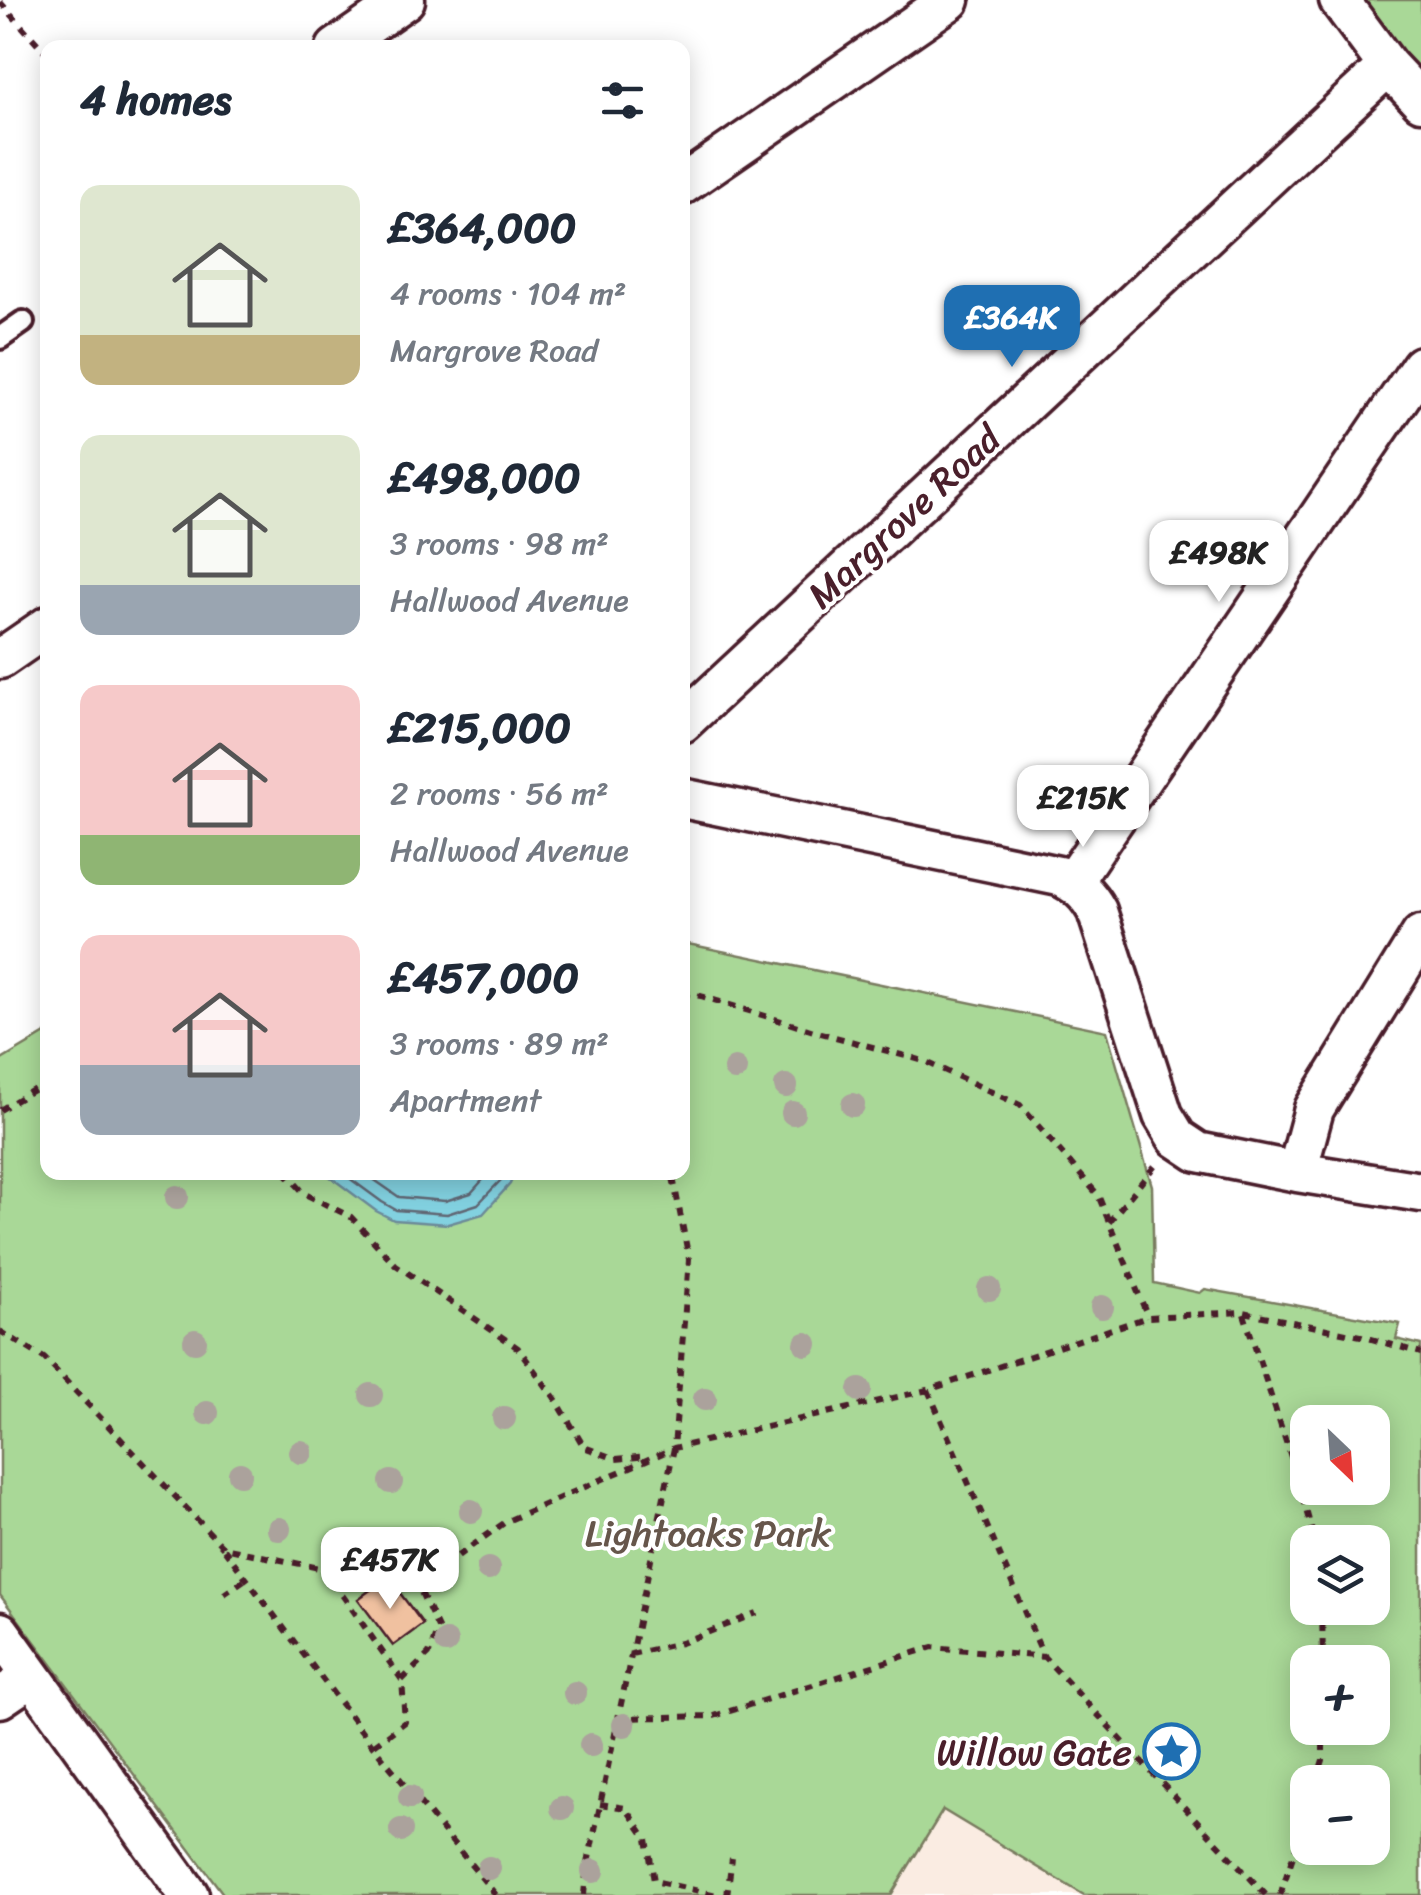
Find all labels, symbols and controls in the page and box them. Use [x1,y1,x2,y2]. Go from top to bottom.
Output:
text: 4 homes [80,63,232,137]
icon: filters [595,73,650,128]
text: £364,000 [390,191,576,265]
icon: home [160,225,280,345]
text: 4 rooms · 104 m² [390,265,626,322]
pin: £364K [942,285,1082,370]
text: £364K [966,289,1058,346]
text: Margrove Road [390,322,598,379]
street label: Margrove Road [791,407,1019,626]
text: £498,000 [390,441,581,515]
icon: home [160,475,280,595]
text: 3 rooms · 98 m² [390,515,609,572]
pin: £498K [1149,520,1289,605]
text: £498K [1171,524,1267,581]
text: Hallwood Avenue [390,572,629,629]
text: £215,000 [390,691,571,765]
icon: home [160,725,280,845]
text: 2 rooms · 56 m² [390,765,609,822]
pin: £215K [1013,765,1153,850]
text: £215K [1039,769,1127,826]
text: Hallwood Avenue [390,822,629,879]
text: £457,000 [390,941,579,1015]
icon: home [160,975,280,1095]
text: 3 rooms · 89 m² [390,1015,609,1072]
text: Apartment [390,1072,541,1129]
north arrow [1290,1405,1390,1505]
map controls [1290,1405,1390,1865]
park label: Lightoaks Park [585,1500,832,1567]
button: layers [1290,1525,1390,1625]
pin: £457K [320,1527,460,1612]
text: £457K [343,1531,437,1588]
button: + [1290,1645,1390,1745]
place label: Willow Gate [936,1719,1132,1786]
place icon: Willow Gate [1141,1722,1201,1782]
button: − [1290,1765,1390,1865]

